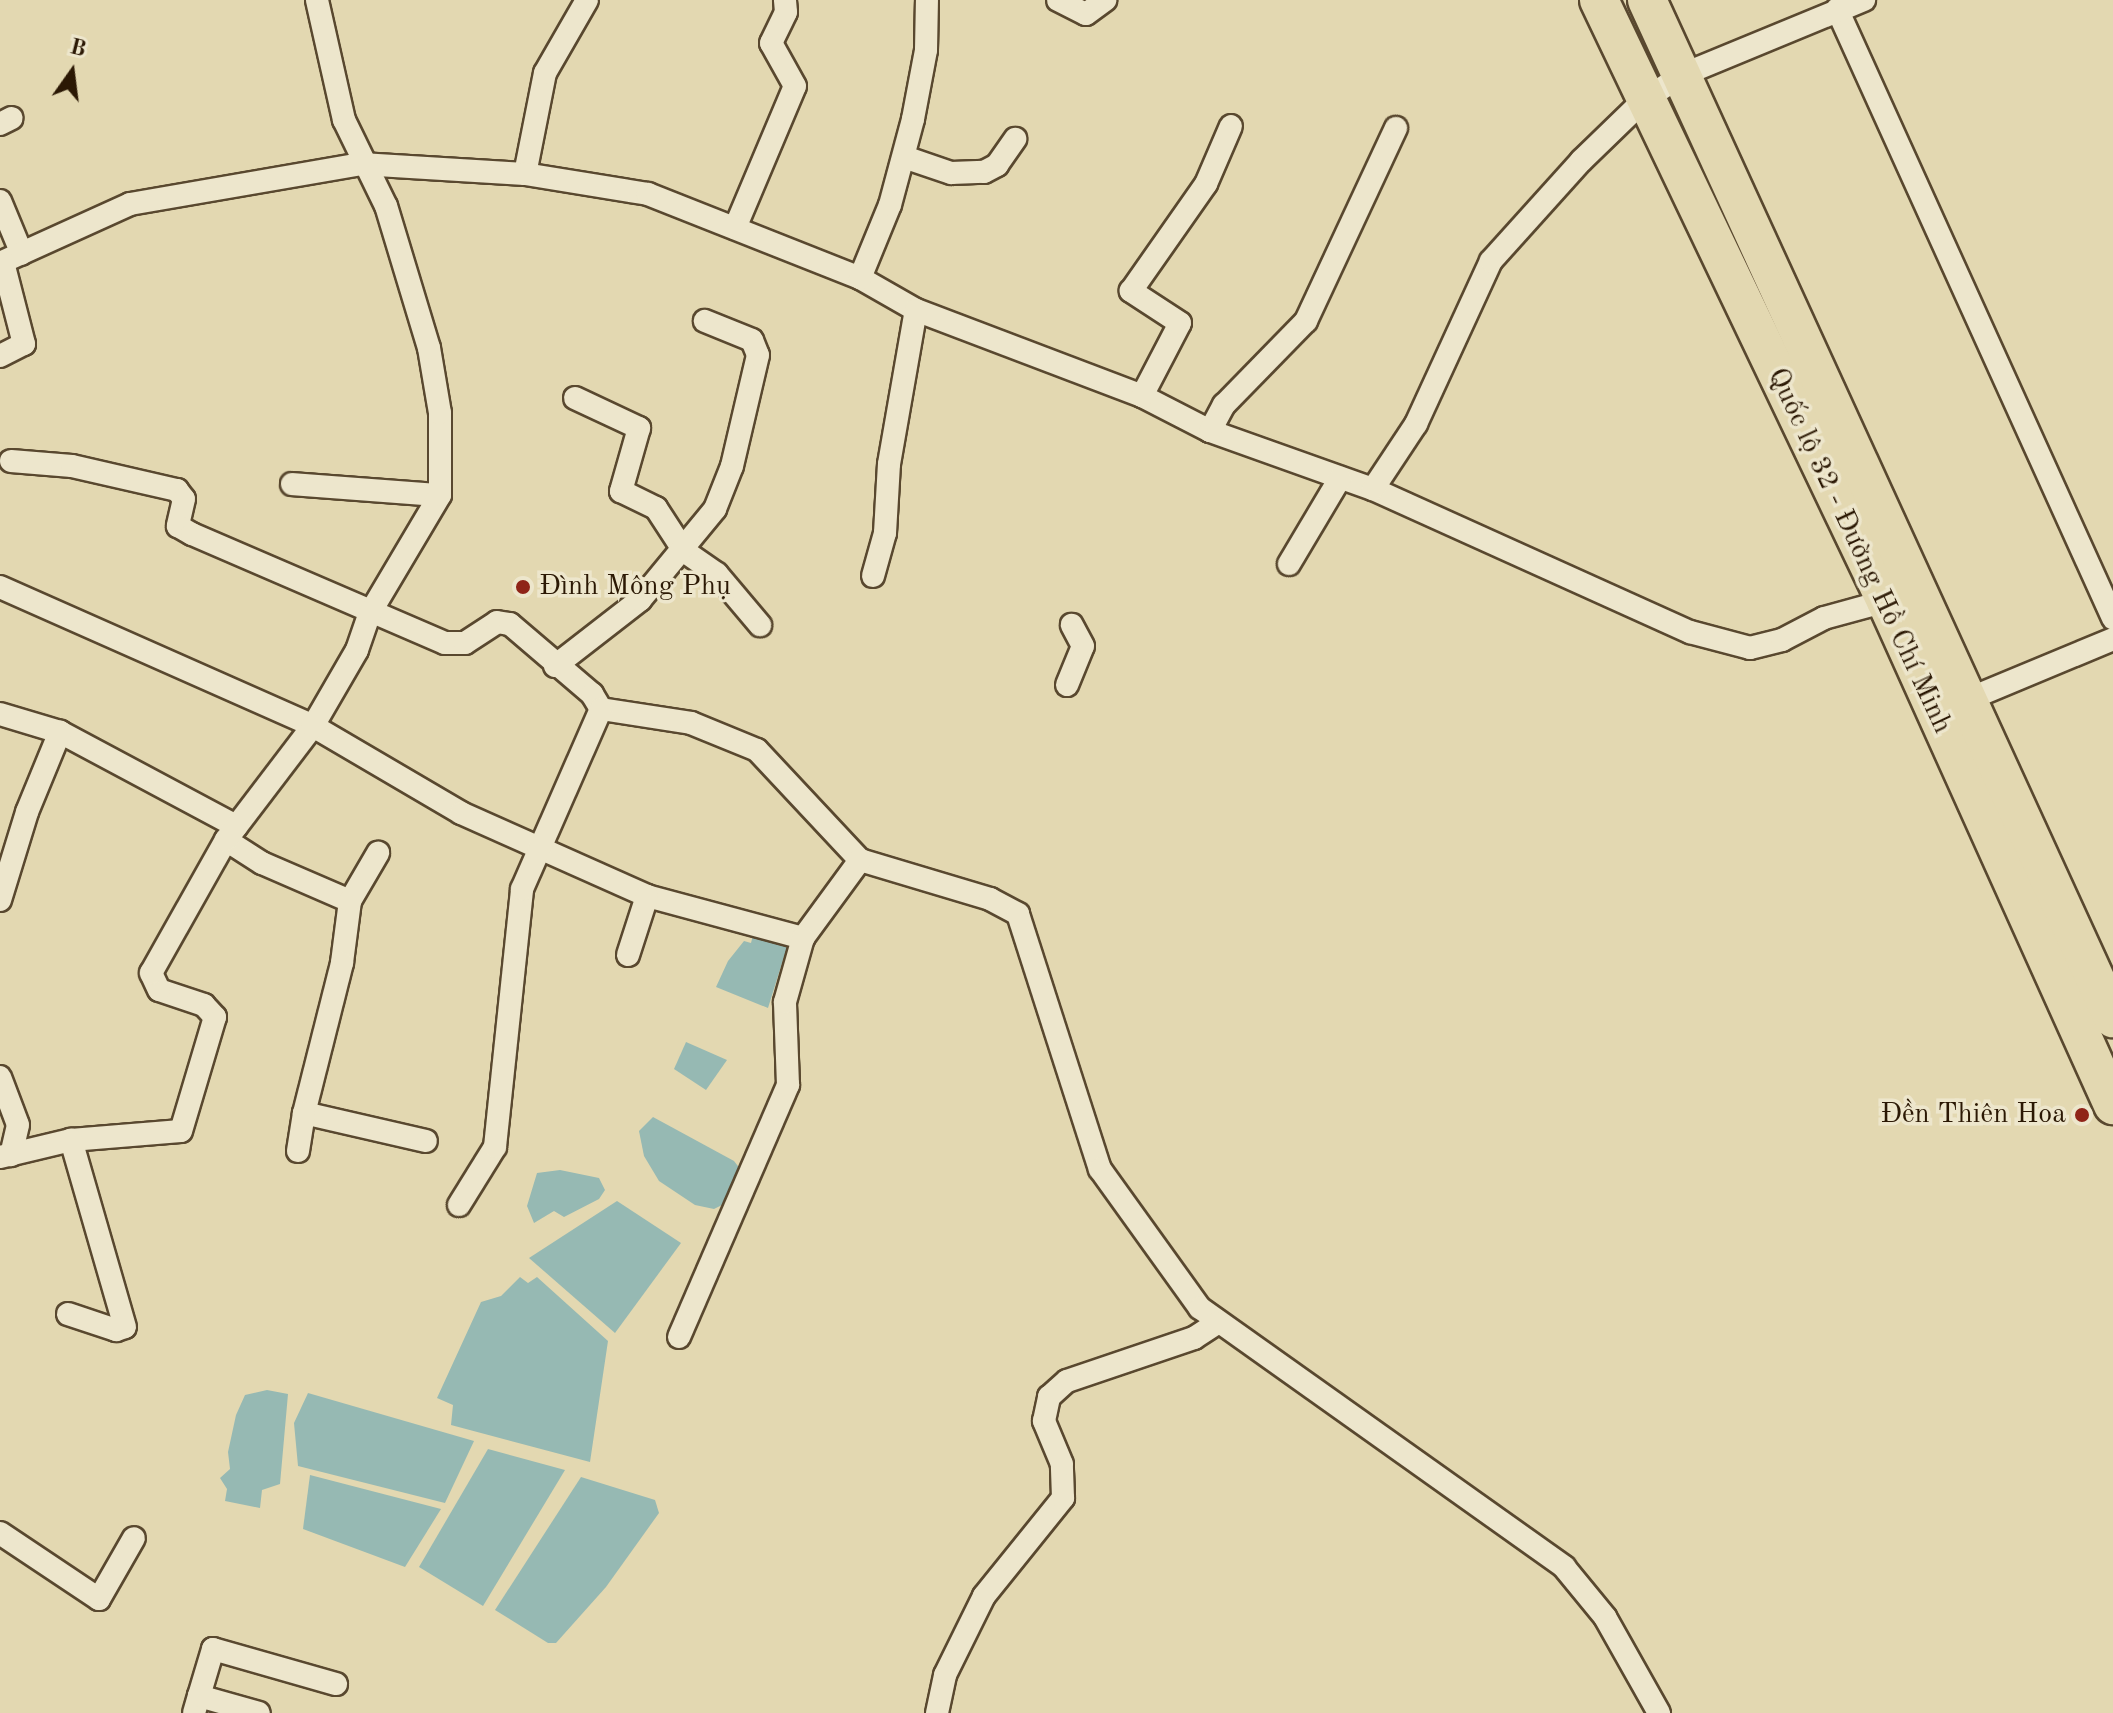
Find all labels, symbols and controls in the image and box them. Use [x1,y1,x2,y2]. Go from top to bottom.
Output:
north arrow [32,32,112,112]
text: B [68,36,88,61]
street label: Quốc lộ 32 - Đường Hồ Chí Minh [1759,363,1959,739]
place label: Đình Mông Phụ [539,570,731,604]
marker: Đình Mông Phụ [514,578,532,596]
place label: Đền Thiên Hoa [1880,1098,2066,1132]
marker: Đền Thiên Hoa [2073,1106,2091,1124]

